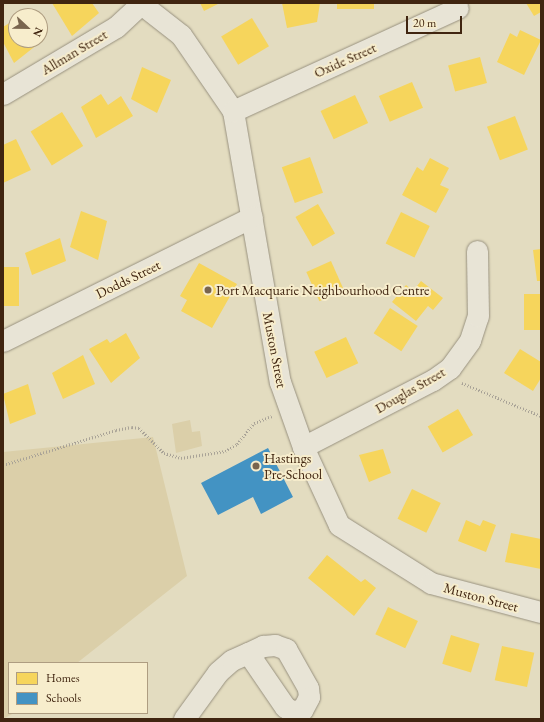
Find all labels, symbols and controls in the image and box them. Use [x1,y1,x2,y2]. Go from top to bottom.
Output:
north arrow [8,8,48,48]
scale bar [408,8,464,34]
text: 20 m [413,15,436,31]
text: N [30,25,46,39]
street label: Allman Street [38,26,110,78]
street label: Oxide Street [311,39,379,81]
street label: Dodds Street [93,256,163,302]
place label: Port Macquarie Neighbourhood Centre [216,282,430,298]
marker: Port Macquarie Neighbourhood Centre [203,285,213,295]
street label: Muston Street [259,311,291,389]
street label: Douglas Street [372,363,448,417]
place label: Hastings Pre-School [264,450,322,482]
marker: Hastings Pre-School [251,461,261,471]
street label: Muston Street [442,579,520,615]
legend [8,662,148,714]
text: Homes [46,670,80,686]
text: Schools [46,690,81,706]

